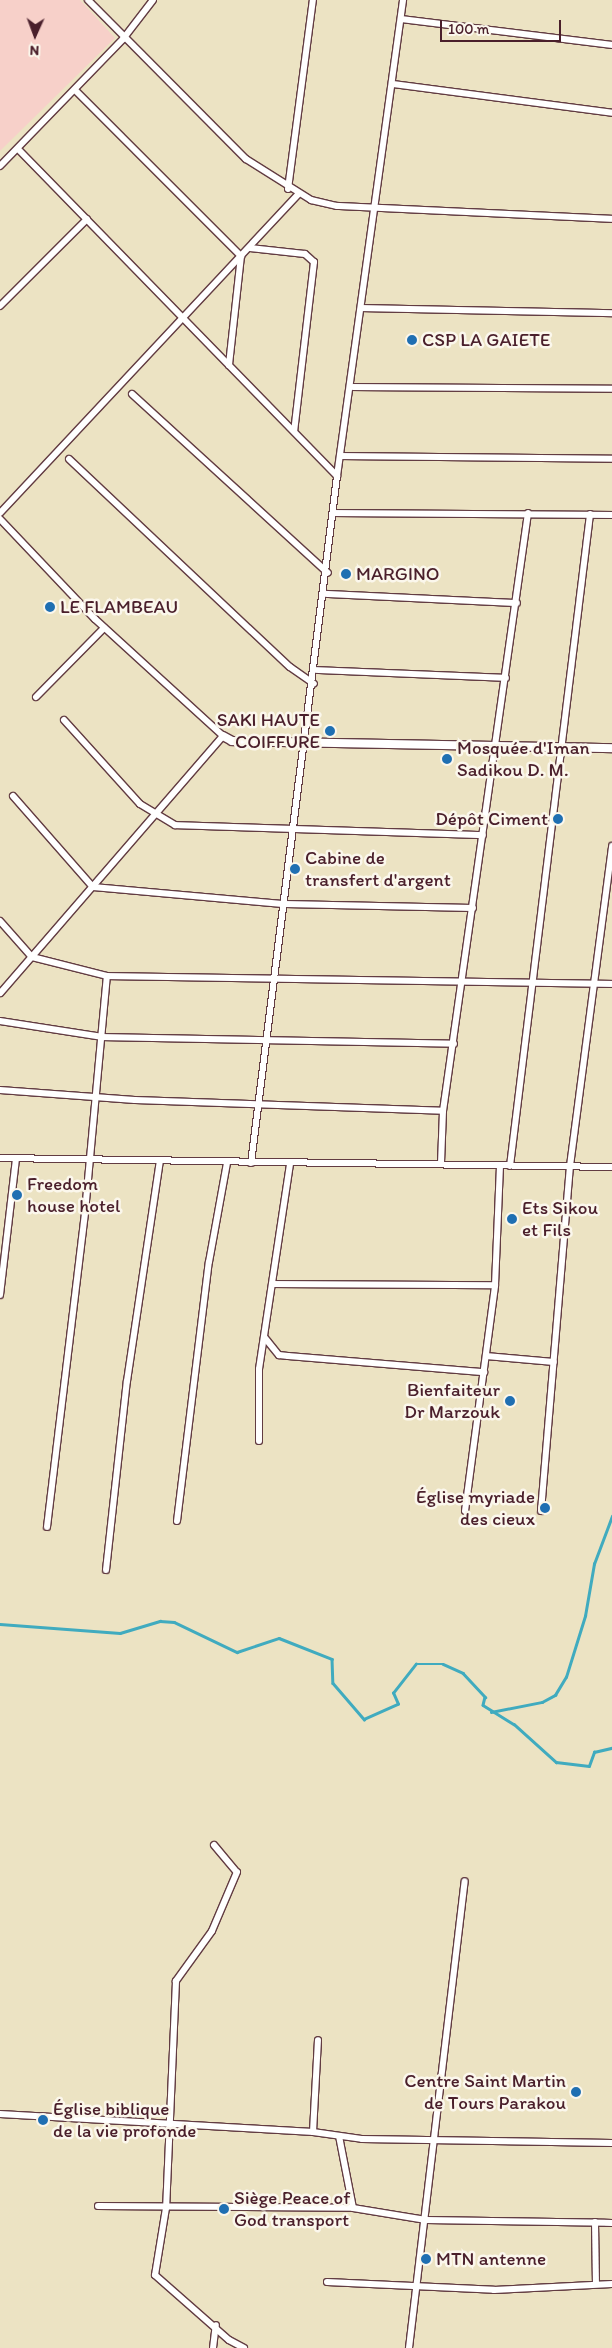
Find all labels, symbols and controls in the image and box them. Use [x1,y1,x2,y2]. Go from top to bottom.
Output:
north arrow [10,10,60,60]
scale bar [442,10,563,42]
text: 100 m [448,20,489,38]
text: N [29,42,39,59]
place label: CSP LA GAIETE [422,329,548,351]
marker: CSP LA GAIETE [406,334,418,346]
place label: MARGINO [356,563,439,585]
marker: MARGINO [340,568,352,580]
place label: LE FLAMBEAU [60,596,178,618]
marker: LE FLAMBEAU [44,601,56,613]
place label: SAKI HAUTE COIFFURE [217,709,320,753]
marker: SAKI HAUTE COIFFURE [324,725,336,737]
place label: Mosquée d'Iman Sadikou D. M. [457,737,590,781]
marker: Mosquée d'Iman Sadikou D. M. [441,753,453,765]
place label: Dépôt Ciment [436,808,548,830]
marker: Dépôt Ciment [552,813,564,825]
place label: Cabine de transfert d'argent [305,847,451,891]
marker: Cabine de transfert d'argent [289,863,301,875]
place label: Freedom house hotel [27,1173,121,1217]
marker: Freedom house hotel [11,1189,23,1201]
place label: Ets Sikou et Fils [522,1197,598,1241]
marker: Ets Sikou et Fils [506,1213,518,1225]
place label: Bienfaiteur Dr Marzouk [405,1379,500,1423]
marker: Bienfaiteur Dr Marzouk [504,1395,516,1407]
place label: Église myriade des cieux [416,1486,535,1530]
marker: Église myriade des cieux [539,1502,551,1514]
place label: Centre Saint Martin de Tours Parakou [403,2070,566,2114]
marker: Centre Saint Martin de Tours Parakou [570,2086,582,2098]
place label: Église biblique de la vie profonde [53,2098,197,2142]
marker: Église biblique de la vie profonde [37,2114,49,2126]
place label: Siège Peace of God transport [234,2187,350,2231]
marker: Siège Peace of God transport [218,2203,230,2215]
place label: MTN antenne [436,2248,546,2270]
marker: MTN antenne [420,2253,432,2265]

